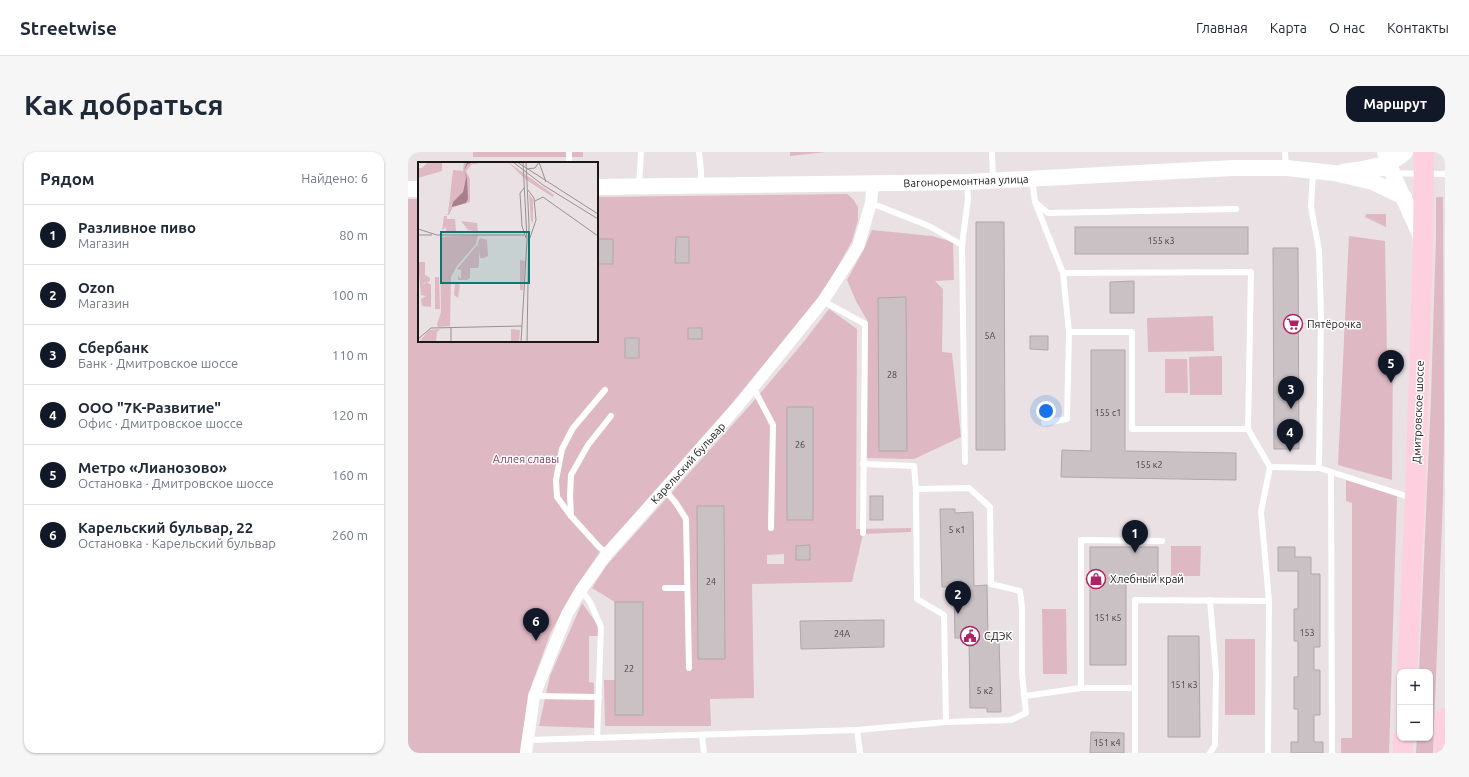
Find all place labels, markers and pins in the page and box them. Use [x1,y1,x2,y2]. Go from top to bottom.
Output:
supermarket icon: Пятёрочка [1282,313,1304,335]
place label: Пятёрочка [1307,318,1361,330]
pin: 5 [1378,350,1404,383]
pin: 3 [1278,376,1304,409]
pin: 4 [1277,419,1303,452]
pin: 1 [1122,520,1148,553]
shop icon: Хлебный край [1085,568,1107,590]
place label: Хлебный край [1110,573,1184,585]
pin: 2 [945,581,971,614]
pin: 6 [523,608,549,641]
public building icon: СДЭК [959,625,981,647]
place label: СДЭК [984,630,1012,642]

